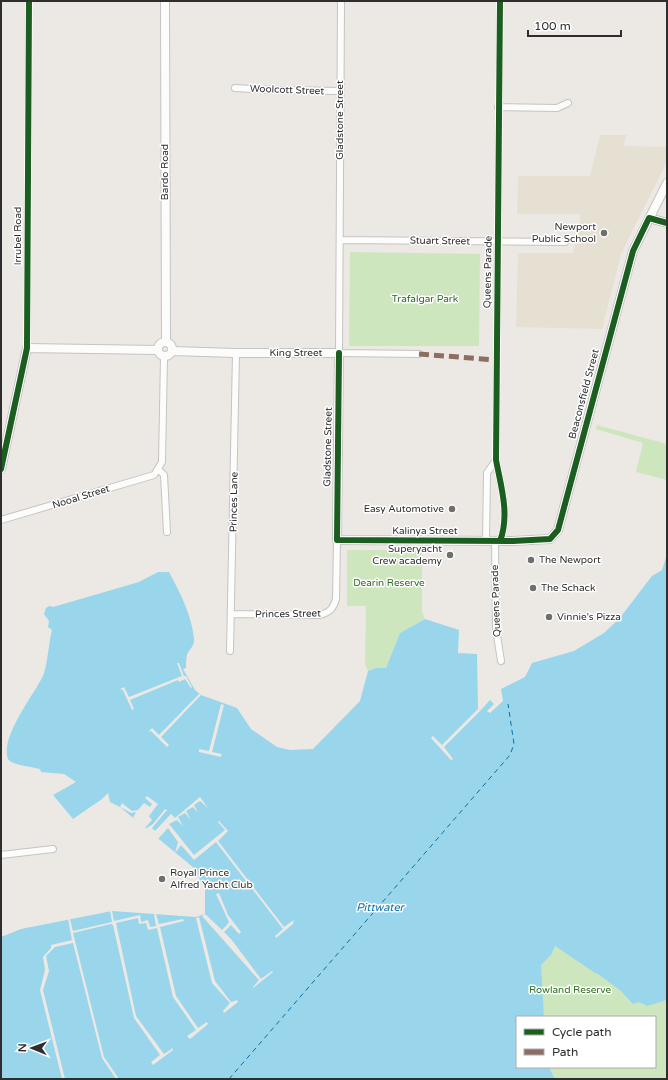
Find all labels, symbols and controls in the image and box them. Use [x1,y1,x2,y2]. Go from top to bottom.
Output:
scale bar [528,12,621,38]
text: 100 m [534,19,571,33]
street label: Gladstone Street [334,80,346,160]
street label: Woolcott Street [250,83,325,97]
street label: Bardo Road [159,144,171,200]
street label: Irrubel Road [12,207,24,265]
place label: Newport Public School [532,221,596,245]
marker: Newport Public School [599,228,609,238]
street label: Stuart Street [410,234,470,248]
street label: Queens Parade [481,235,495,308]
park label: Trafalgar Park [392,293,459,305]
street label: King Street [270,347,323,359]
street label: Beaconsfield Street [566,348,602,440]
street label: Gladstone Street [321,407,335,487]
street label: Princes Lane [227,471,241,532]
street label: Nooal Street [51,483,111,511]
place label: Easy Automotive [364,503,444,515]
marker: Easy Automotive [447,504,457,514]
street label: Kalinya Street [392,525,458,537]
place label: Superyacht Crew academy [372,543,443,567]
marker: Superyacht Crew academy [445,550,455,560]
place label: The Newport [539,554,601,566]
marker: The Newport [526,555,536,565]
street label: Queens Parade [489,564,503,637]
park label: Dearin Reserve [353,577,425,589]
place label: The Schack [541,582,596,594]
marker: The Schack [528,583,538,593]
street label: Princes Street [255,607,321,621]
place label: Vinnie’s Pizza [557,611,621,623]
marker: Vinnie’s Pizza [544,612,554,622]
place label: Royal Prince Alfred Yacht Club [170,867,253,891]
marker: Royal Prince Alfred Yacht Club [157,874,167,884]
water label: Pittwater [356,901,406,914]
park label: Rowland Reserve [529,984,611,996]
legend [516,1016,656,1068]
text: Cycle path [552,1025,611,1039]
north arrow [12,1028,52,1068]
text: N [16,1043,29,1052]
text: Path [552,1045,578,1059]

